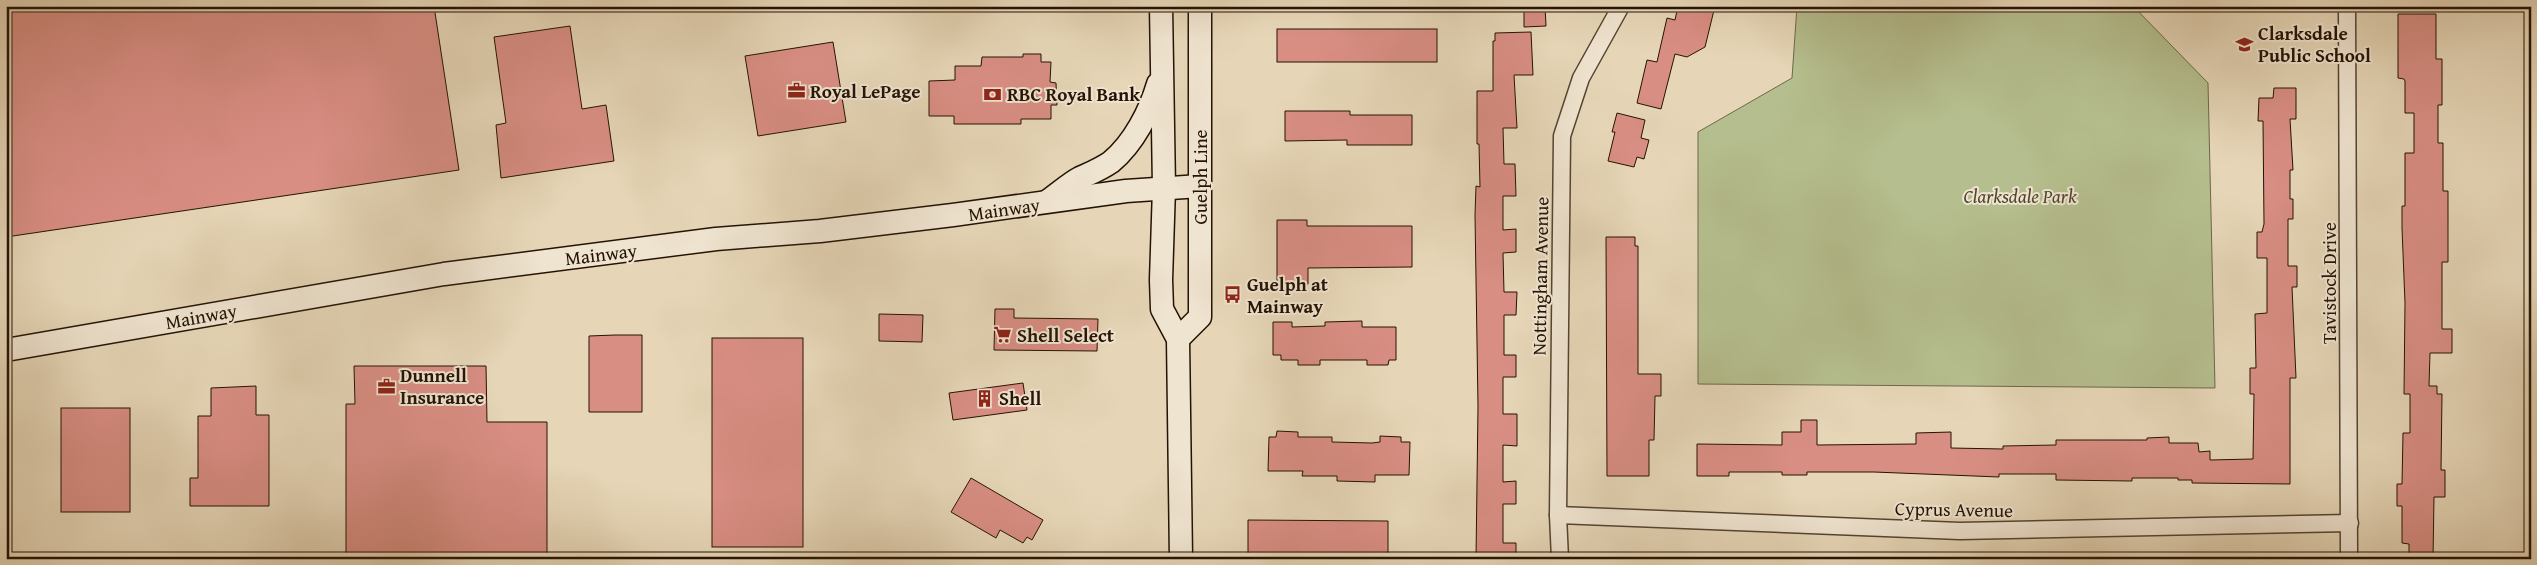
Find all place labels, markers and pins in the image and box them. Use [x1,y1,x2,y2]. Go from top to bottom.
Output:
place label: Clarksdale Public School [2258,19,2371,69]
school or university icon: Clarksdale Public School [2234,34,2254,54]
place label: Royal LePage [810,77,921,105]
place label: RBC Royal Bank [1007,80,1140,108]
office icon: Royal LePage [786,81,806,101]
bank icon: RBC Royal Bank [983,84,1003,104]
place label: Guelph at Mainway [1247,270,1329,320]
bus stop icon: Guelph at Mainway [1223,285,1243,305]
place label: Shell Select [1017,321,1115,349]
supermarket icon: Shell Select [993,325,1013,345]
place label: Dunnell Insurance [400,361,484,411]
office icon: Dunnell Insurance [376,376,396,396]
place label: Shell [999,384,1041,412]
building icon: Shell [975,388,995,408]

